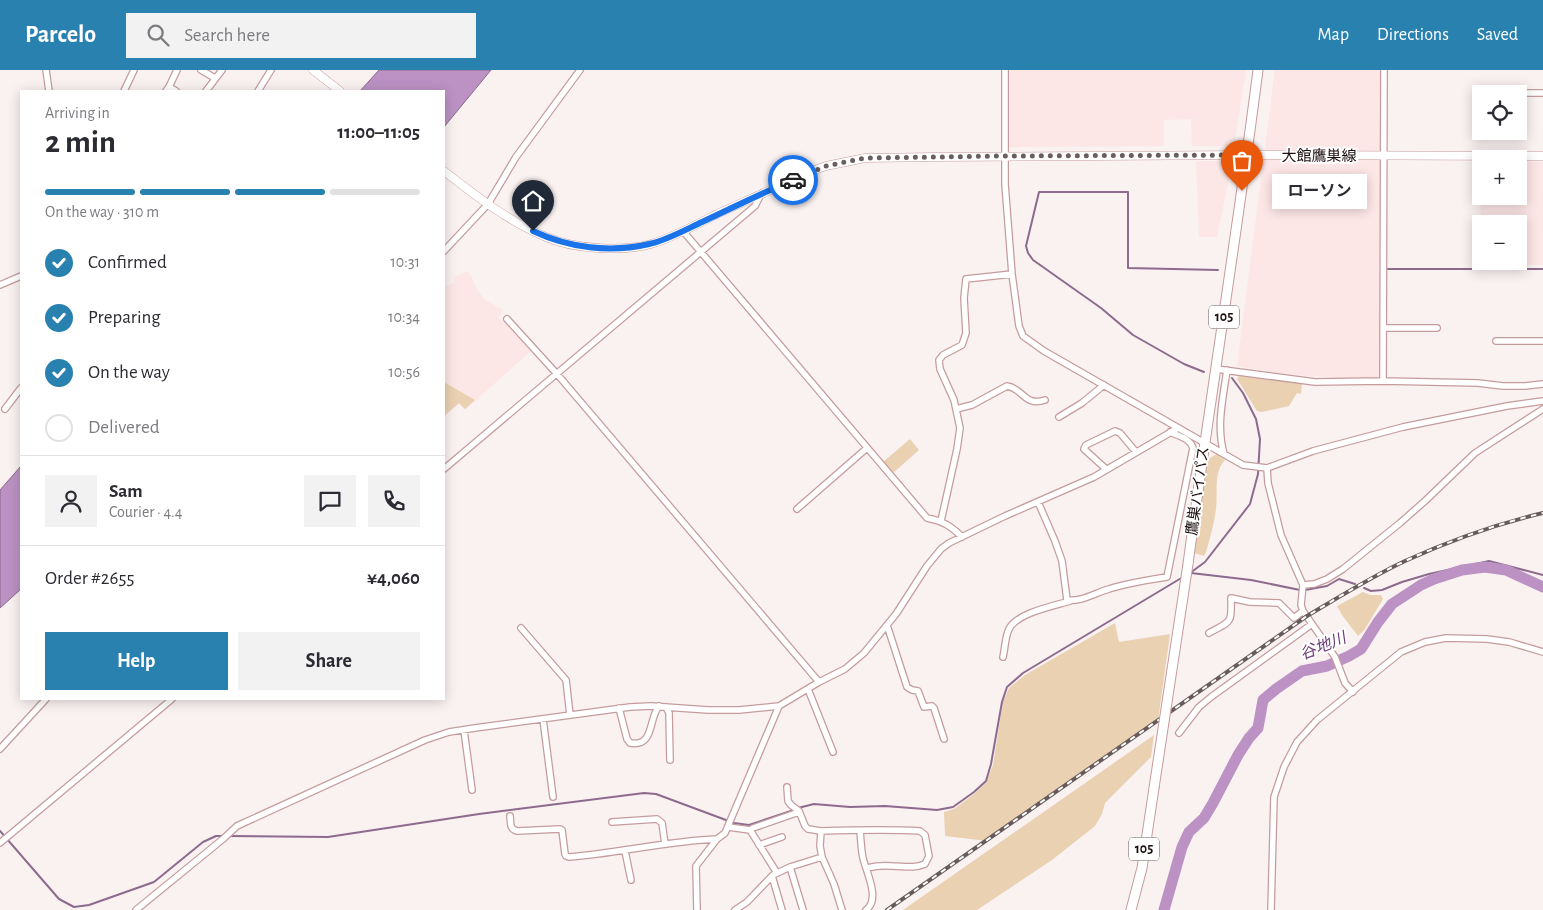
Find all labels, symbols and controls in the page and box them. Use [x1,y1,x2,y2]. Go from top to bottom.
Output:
search box [126,13,476,58]
icon: search [144,21,172,49]
text: Parcelo [25,23,96,47]
text: Search here [184,26,270,45]
text: Map [1318,26,1349,44]
text: Directions [1377,26,1449,44]
text: Saved [1477,26,1518,44]
map controls [1472,85,1527,270]
button: locate [1472,85,1527,140]
text: Arriving in [45,105,110,121]
text: 11:00–11:05 [337,123,420,142]
text: 2 min [45,126,116,158]
pin [1221,140,1263,191]
icon: bag [1228,147,1256,175]
street label: 大館鷹巣線 [1281,148,1357,164]
button: + [1472,150,1527,205]
courier [768,155,818,205]
icon: car [779,166,807,194]
callout: ローソン [1272,174,1367,208]
pin [512,180,554,231]
text: ローソン [1287,183,1352,199]
icon: home [519,187,547,215]
text: On the way · 310 m [45,204,159,220]
button: − [1472,215,1527,270]
icon: check [45,249,73,277]
text: Confirmed [88,253,167,272]
text: 10:31 [390,254,420,270]
icon: check [45,304,73,332]
road number: 105 [1209,306,1239,328]
text: Preparing [88,308,161,327]
text: 10:34 [388,309,420,325]
icon: check [45,359,73,387]
text: On the way [88,363,170,382]
text: 10:56 [388,364,420,380]
text: Delivered [88,418,160,437]
street label: 鷹巣バイパス [1183,445,1212,536]
button: person [45,475,97,527]
button: chat [304,475,356,527]
button: phone [368,475,420,527]
text: Sam [109,482,143,501]
text: Courier · 4.4 [109,504,182,520]
text: Order #2655 [45,569,134,588]
text: ¥4,060 [367,569,420,588]
water label: 谷地川 [1297,628,1350,662]
button: Help [45,632,228,690]
button: Share [238,632,420,690]
road number: 105 [1129,838,1159,861]

